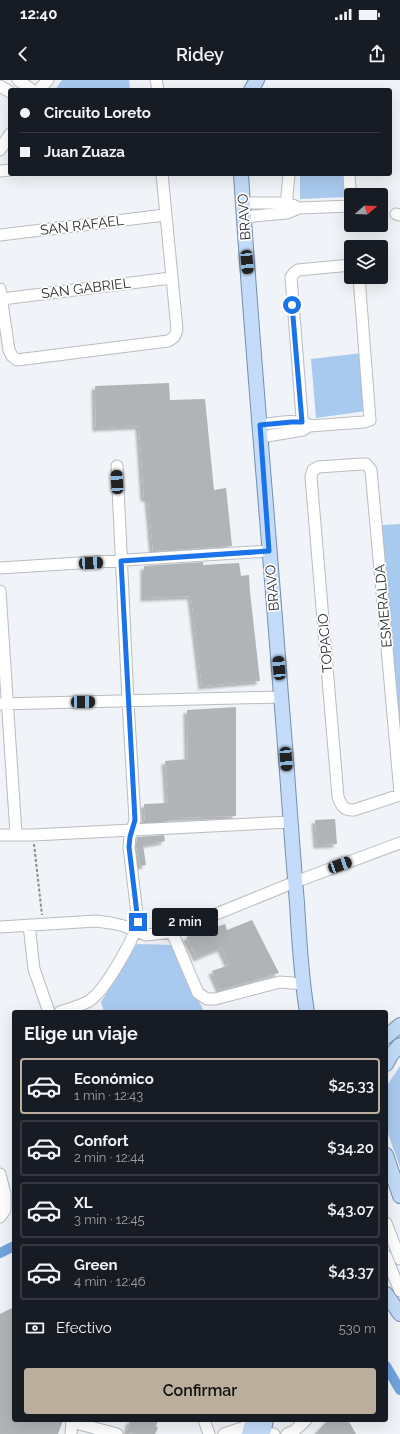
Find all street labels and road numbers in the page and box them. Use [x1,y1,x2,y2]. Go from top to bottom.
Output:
street label: BRAVO [234,193,254,241]
street label: SAN RAFAEL [39,212,125,238]
street label: SAN GABRIEL [40,275,132,301]
street label: ESMERALDA [371,563,395,648]
street label: BRAVO [262,564,282,612]
street label: TOPACIO [314,613,336,673]

